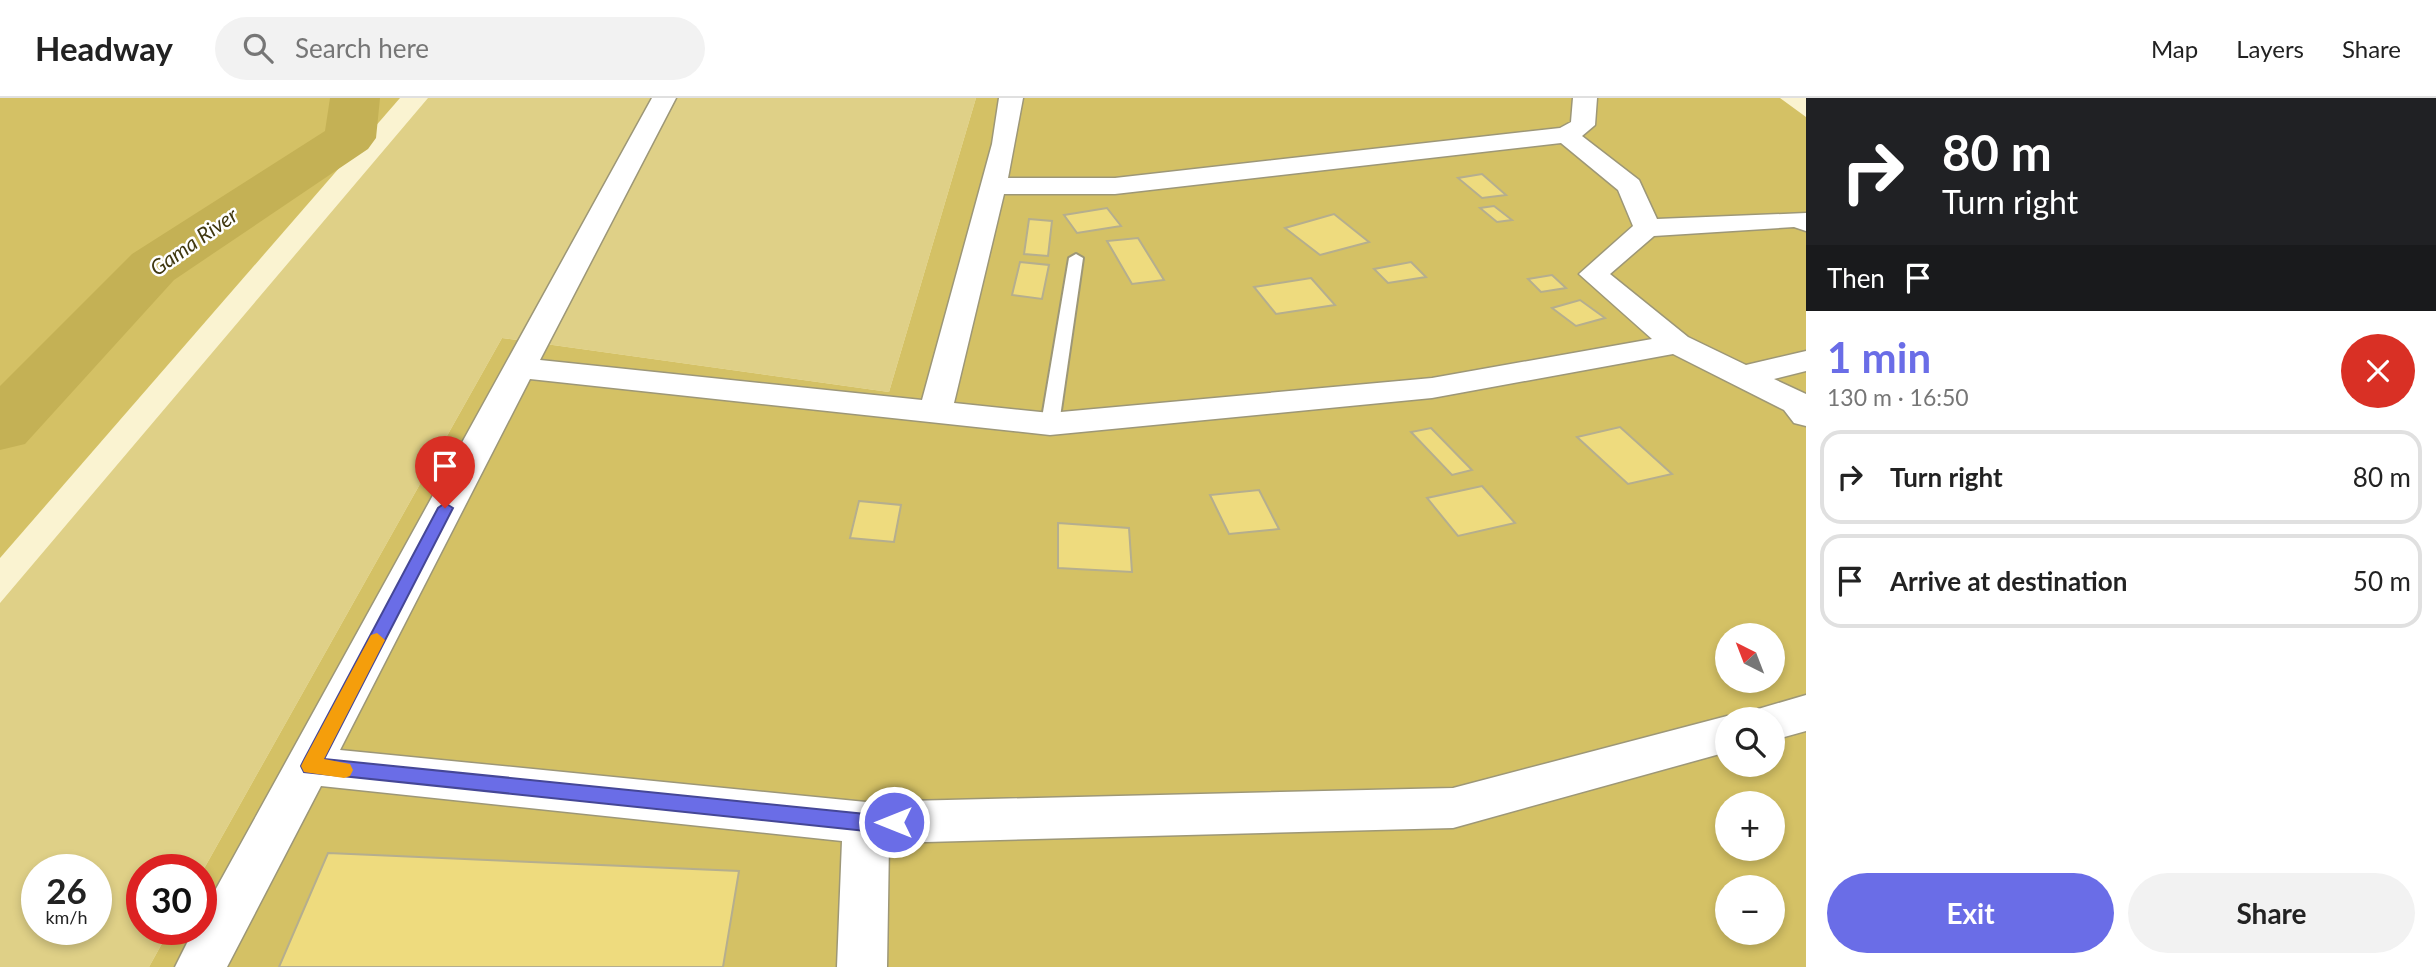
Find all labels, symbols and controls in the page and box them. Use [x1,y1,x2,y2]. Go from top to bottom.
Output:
search box [215,17,705,80]
text: Headway [35,28,173,68]
icon: search [239,29,277,67]
text: Search here [295,32,429,64]
text: Map [2151,34,2198,63]
text: Layers [2236,34,2304,63]
text: Share [2342,34,2401,63]
text: 80 m [1942,123,2052,181]
icon: right [1827,126,1918,217]
text: Turn right [1942,182,2078,221]
water label: Gama River [145,201,242,280]
icon: arrive [1899,259,1937,297]
text: Then [1827,262,1885,294]
text: 1 min [1827,332,1931,382]
button: close [2341,334,2415,408]
text: 130 m · 16:50 [1827,383,1969,411]
pin [415,436,475,508]
icon: arrive [426,447,464,485]
icon: right [1831,458,1869,496]
text: Turn right [1890,461,2003,493]
text: 80 m [2353,461,2411,493]
icon: arrive [1831,562,1869,600]
text: Arrive at destination [1890,565,2127,597]
text: 50 m [2353,565,2411,597]
north arrow [1715,623,1785,693]
map controls [1715,623,1785,945]
button: search [1715,707,1785,777]
position arrow [857,785,931,859]
button: + [1715,791,1785,861]
speed limit sign: 30 [126,854,217,945]
text: 26 [46,869,87,911]
button: Exit [1827,873,2114,953]
button: Share [2128,873,2415,953]
button: − [1715,875,1785,945]
text: km/h [45,906,88,928]

